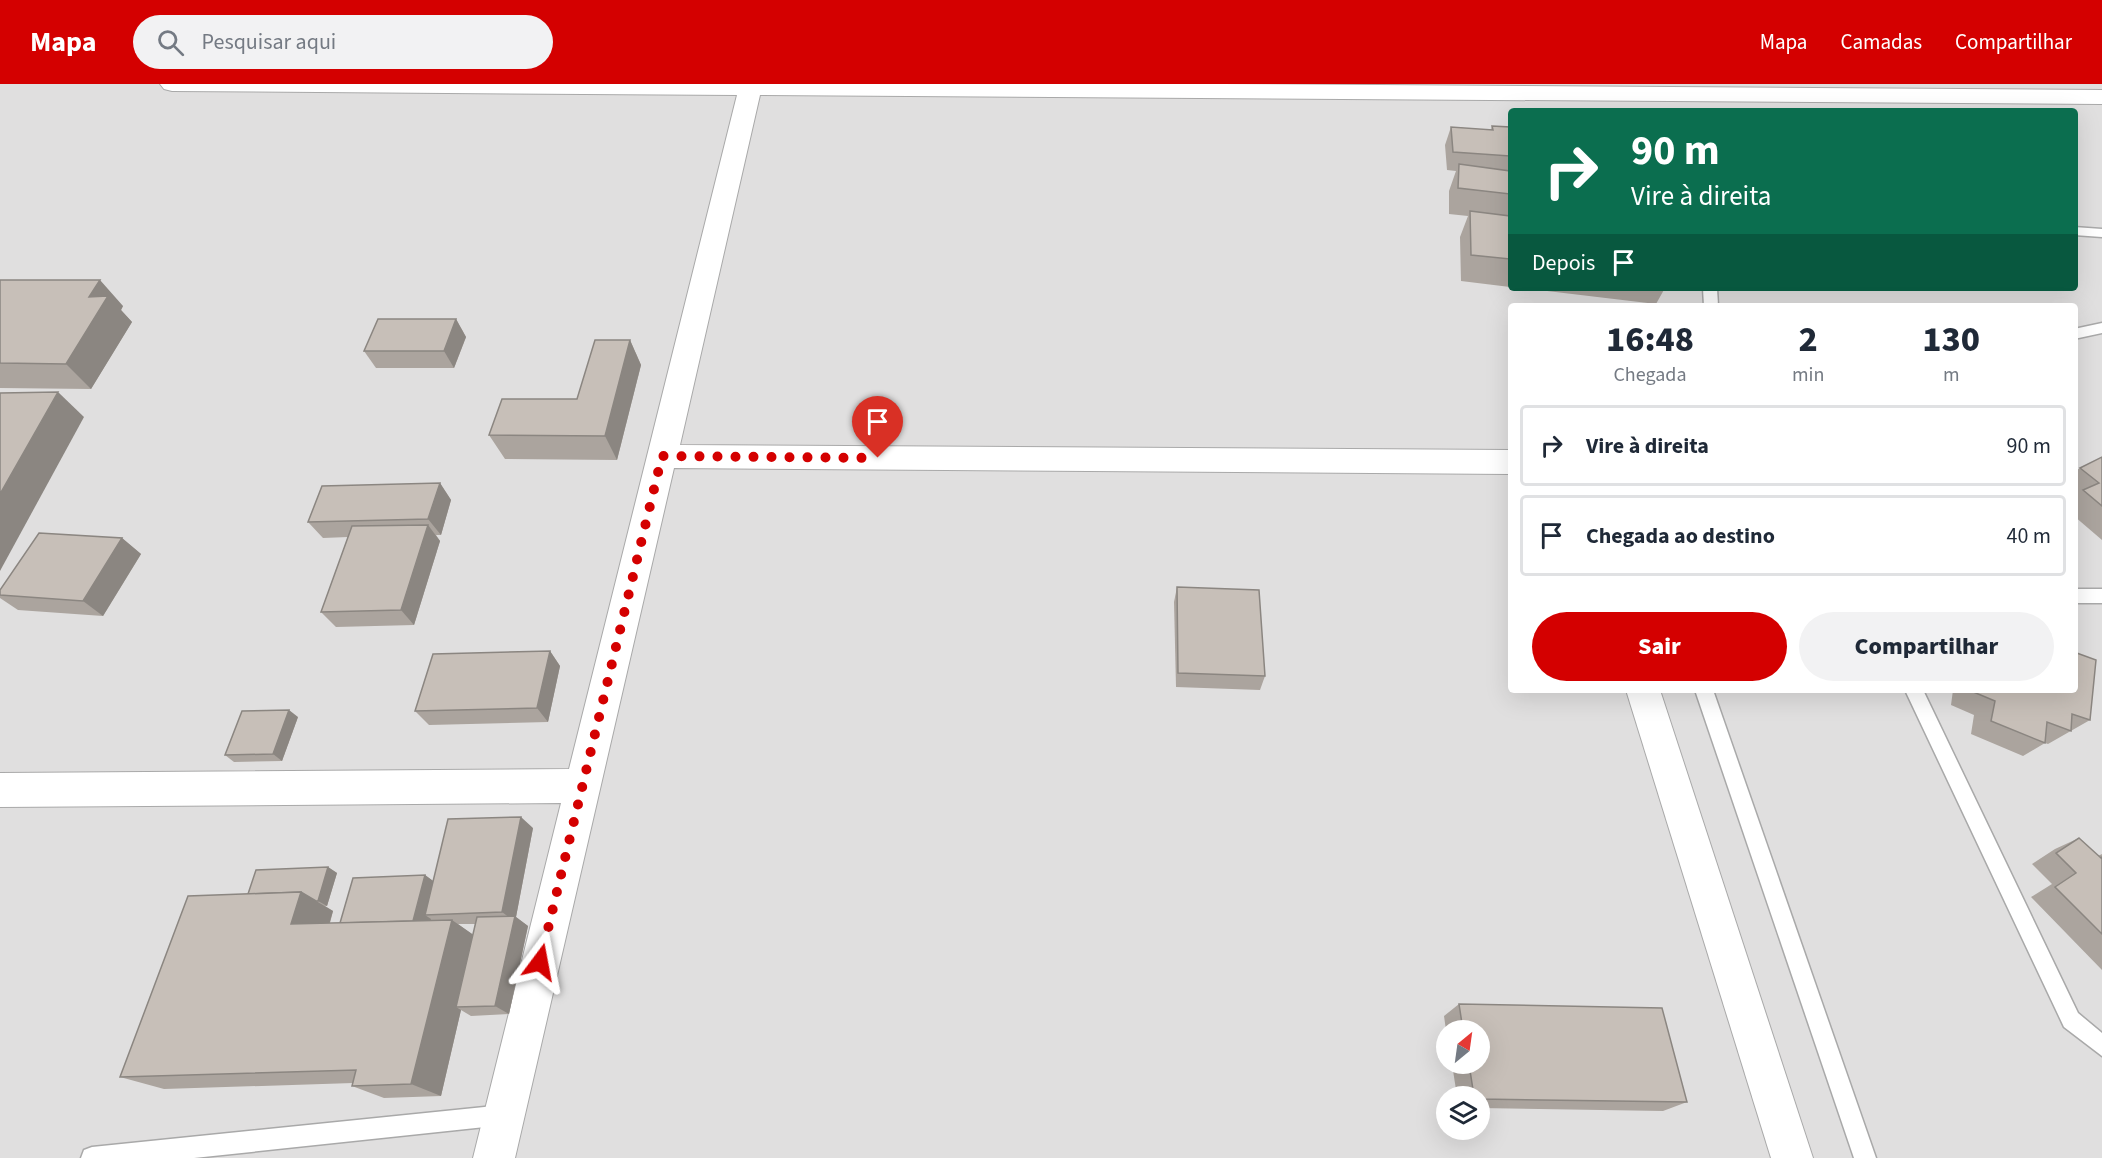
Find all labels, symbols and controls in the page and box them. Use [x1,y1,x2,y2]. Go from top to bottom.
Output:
search box [133,15,553,69]
text: Mapa [30,22,97,62]
icon: search [154,26,187,59]
text: Pesquisar aqui [202,26,336,58]
text: Mapa [1760,27,1807,57]
text: Camadas [1840,27,1922,57]
text: Compartilhar [1955,27,2072,57]
text: 90 m [1631,121,1720,181]
icon: right [1532,132,1610,210]
text: Vire à direita [1631,177,1771,216]
icon: arrive [1607,246,1640,279]
text: Depois [1532,247,1595,279]
text: 16:48 [1606,314,1694,365]
text: 2 [1799,314,1818,365]
text: 130 [1922,314,1980,365]
text: Chegada [1613,361,1686,389]
text: min [1792,361,1824,389]
text: m [1943,361,1959,389]
pin [852,396,903,458]
icon: arrive [861,405,894,438]
icon: right [1535,429,1568,462]
text: Vire à direita [1586,430,1709,462]
text: 90 m [2006,430,2051,462]
icon: arrive [1535,519,1568,552]
text: Chegada ao destino [1586,520,1775,552]
text: 40 m [2006,520,2051,552]
button: Sair [1532,612,1787,681]
button: Compartilhar [1799,612,2054,681]
position arrow [508,930,572,994]
north arrow [1436,1020,1490,1074]
map controls [1436,1020,1490,1140]
button: layers [1436,1086,1490,1140]

